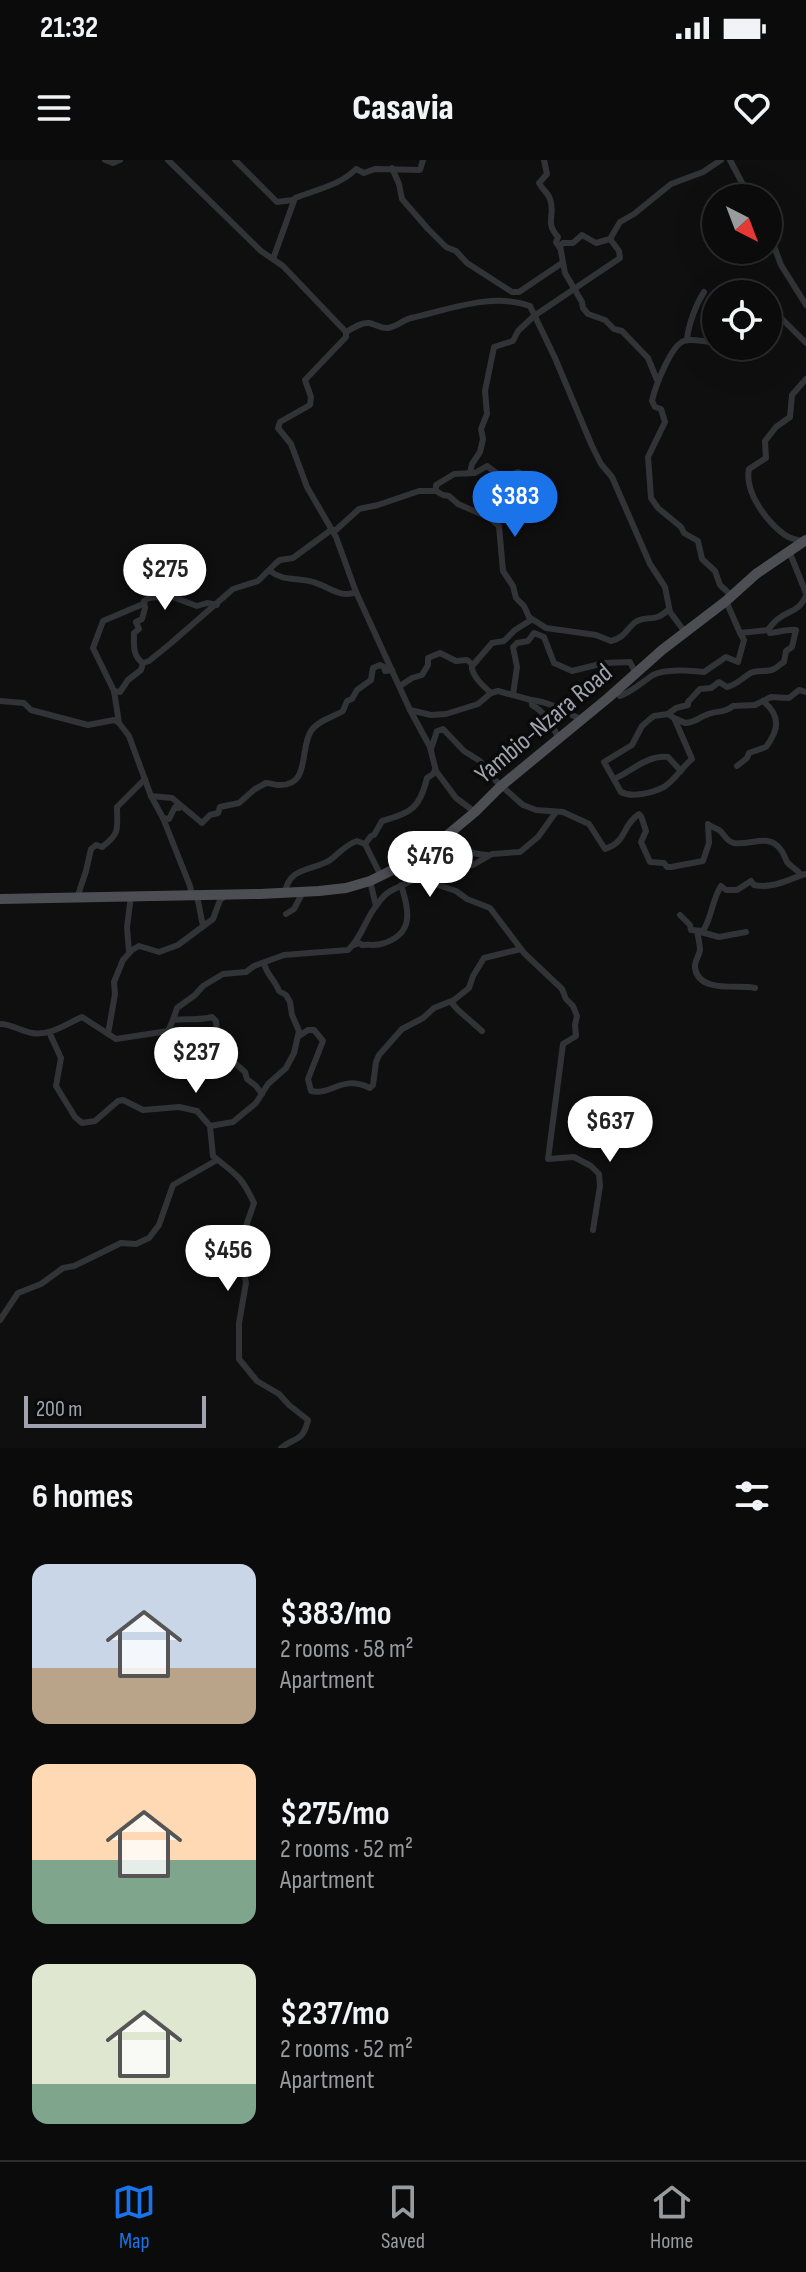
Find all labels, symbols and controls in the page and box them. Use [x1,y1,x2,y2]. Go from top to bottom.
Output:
text: 21:32 [40,10,98,46]
icon: menu [32,86,76,130]
icon: heart [730,86,774,130]
text: Casavia [352,87,454,130]
north arrow [702,184,782,264]
map controls [702,184,782,360]
button: locate [702,280,782,360]
pin: $383 [468,471,562,539]
text: $383 [491,481,539,512]
pin: $275 [118,544,212,612]
text: $275 [141,554,189,585]
street label: Yambio-Nzara Road [469,658,619,790]
pin: $476 [383,831,477,899]
text: $476 [406,841,454,872]
pin: $237 [149,1027,243,1095]
text: $237 [172,1037,220,1068]
pin: $637 [563,1096,657,1164]
text: $637 [586,1106,634,1137]
pin: $456 [181,1225,275,1293]
text: $456 [203,1235,253,1266]
scale bar [24,1392,206,1428]
text: 200 m [36,1396,82,1423]
icon: filters [730,1474,774,1518]
text: 6 homes [32,1476,133,1517]
text: $383/mo [280,1593,392,1634]
icon: home [96,1596,192,1692]
text: 2 rooms · 58 m² [280,1634,414,1665]
text: Apartment [280,1665,374,1696]
text: $275/mo [280,1793,390,1834]
icon: home [96,1796,192,1892]
text: 2 rooms · 52 m² [280,1834,413,1865]
text: Apartment [280,1865,374,1896]
text: $237/mo [280,1993,389,2034]
icon: home [96,1996,192,2092]
text: 2 rooms · 52 m² [280,2034,413,2065]
text: Apartment [280,2065,374,2096]
tab: Map [112,2180,156,2255]
tab: Saved [381,2180,425,2255]
tab: Home [650,2180,694,2255]

